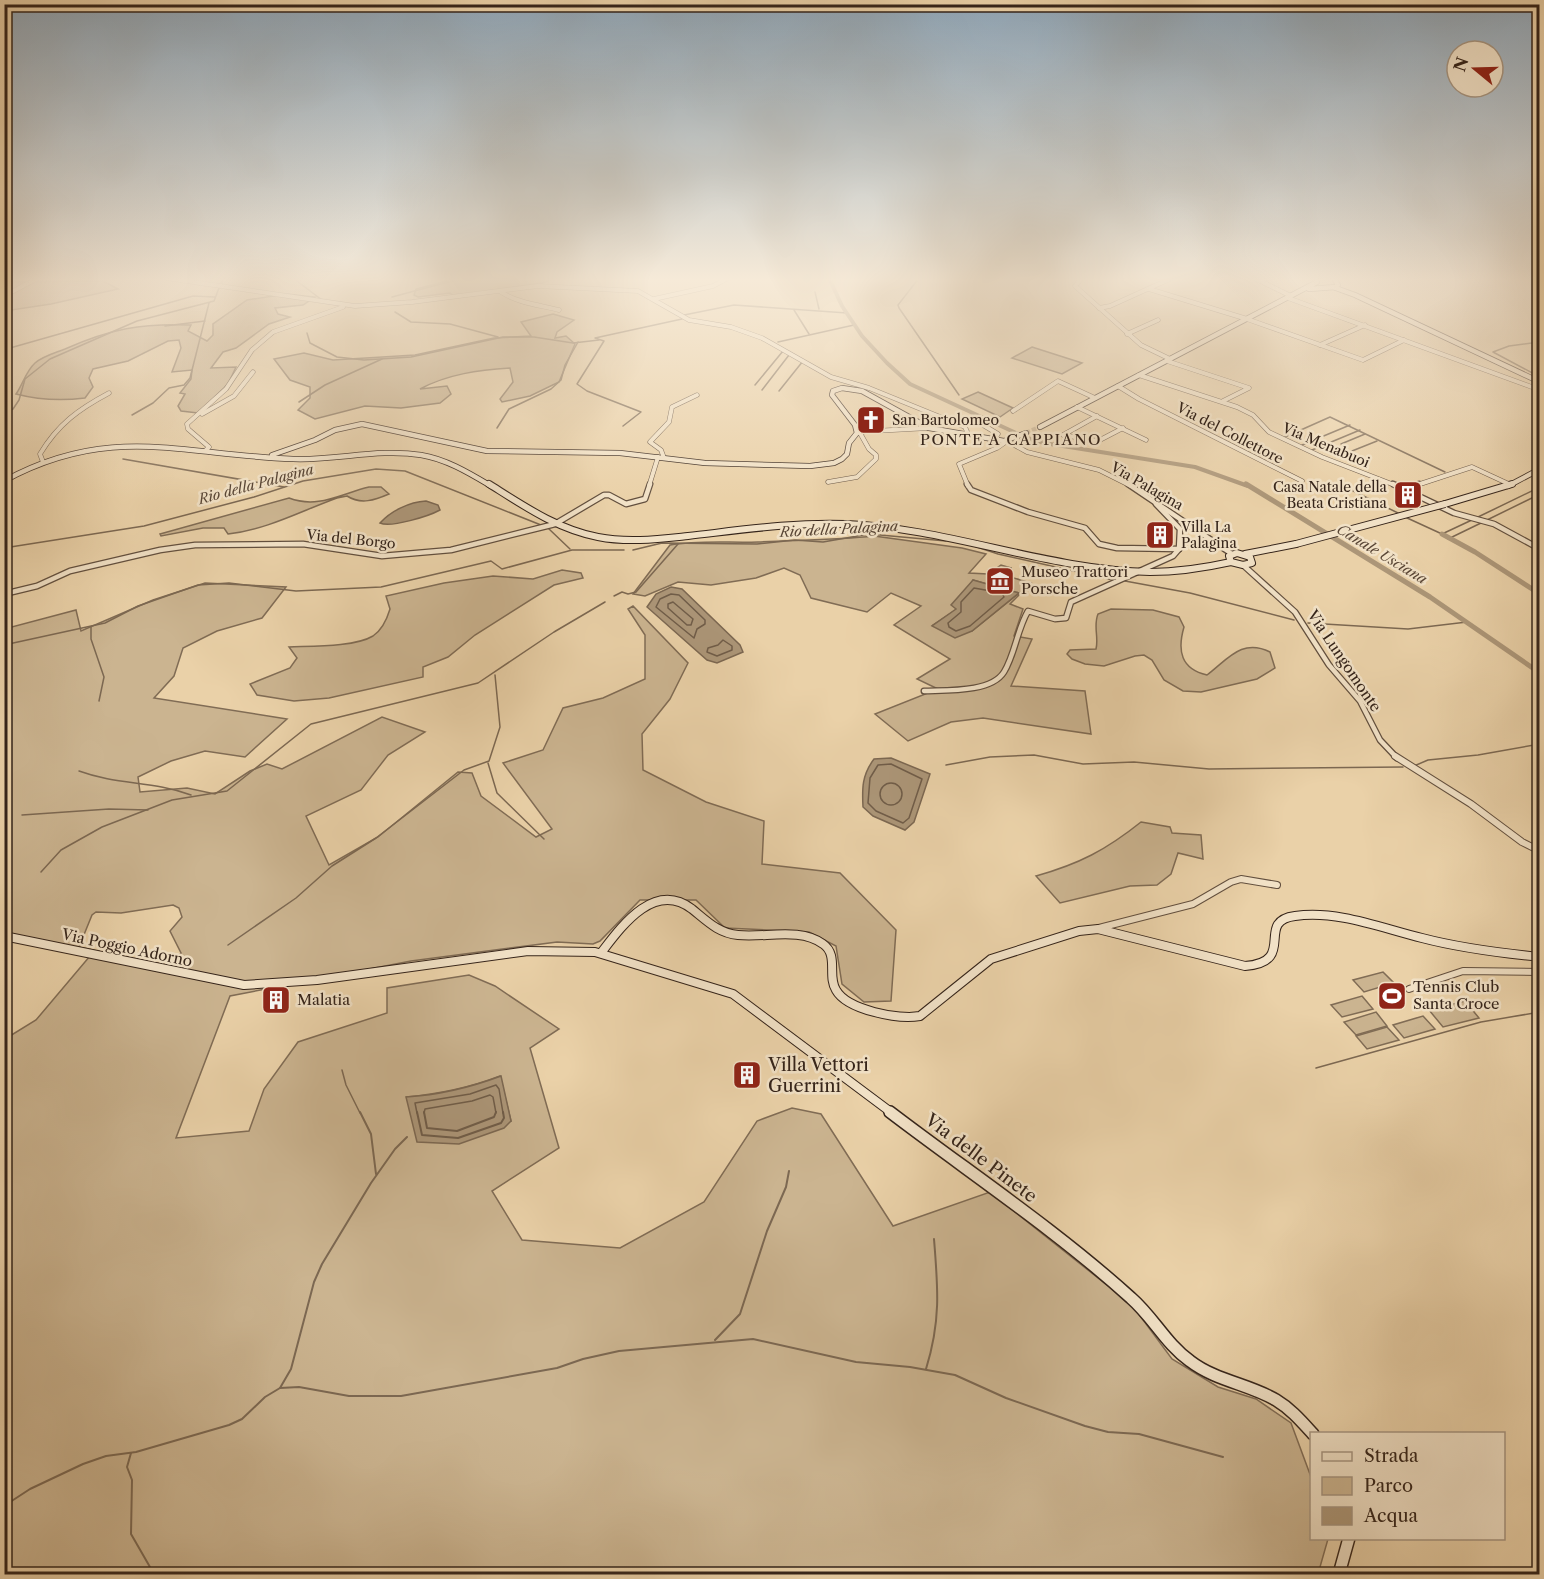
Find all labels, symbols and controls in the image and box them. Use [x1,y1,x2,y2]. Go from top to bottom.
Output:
north arrow [1445,39,1505,99]
text: N [1449,54,1473,74]
street label: Via del Collettore [1173,398,1286,468]
church icon: San Bartolomeo [855,404,887,436]
place label: San Bartolomeo [892,411,999,429]
street label: Via Menabuoi [1279,418,1372,471]
district label: PONTE A CAPPIANO [920,430,1102,449]
street label: Via Palagina [1107,457,1187,514]
water label: Rio della Palagina [195,460,316,508]
place label: Casa Natale della Beata Cristiana [1273,478,1388,512]
building icon: Casa Natale della Beata Cristiana [1392,479,1424,511]
water label: Rio della Palagina [778,517,899,541]
place label: Villa La Palagina [1180,518,1237,552]
building icon: Villa La Palagina [1144,519,1176,551]
water label: Canale Usciana [1334,520,1431,588]
street label: Via del Borgo [304,525,397,553]
place label: Museo Trattori Porsche [1021,562,1128,598]
museum icon: Museo Trattori Porsche [984,565,1016,597]
street label: Via Lungomonte [1303,605,1386,715]
street label: Via Poggio Adorno [59,924,194,971]
place label: Tennis Club Santa Croce [1413,977,1499,1013]
sports icon: Tennis Club Santa Croce [1376,980,1408,1012]
building icon: Malatia [260,984,292,1016]
place label: Malatia [297,990,350,1009]
place label: Villa Vettori Guerrini [767,1054,869,1097]
building icon: Villa Vettori Guerrini [731,1059,763,1091]
street label: Via delle Pinete [920,1108,1041,1207]
legend [1310,1432,1505,1540]
text: Strada [1364,1445,1419,1467]
text: Parco [1364,1475,1413,1497]
text: Acqua [1363,1505,1418,1527]

